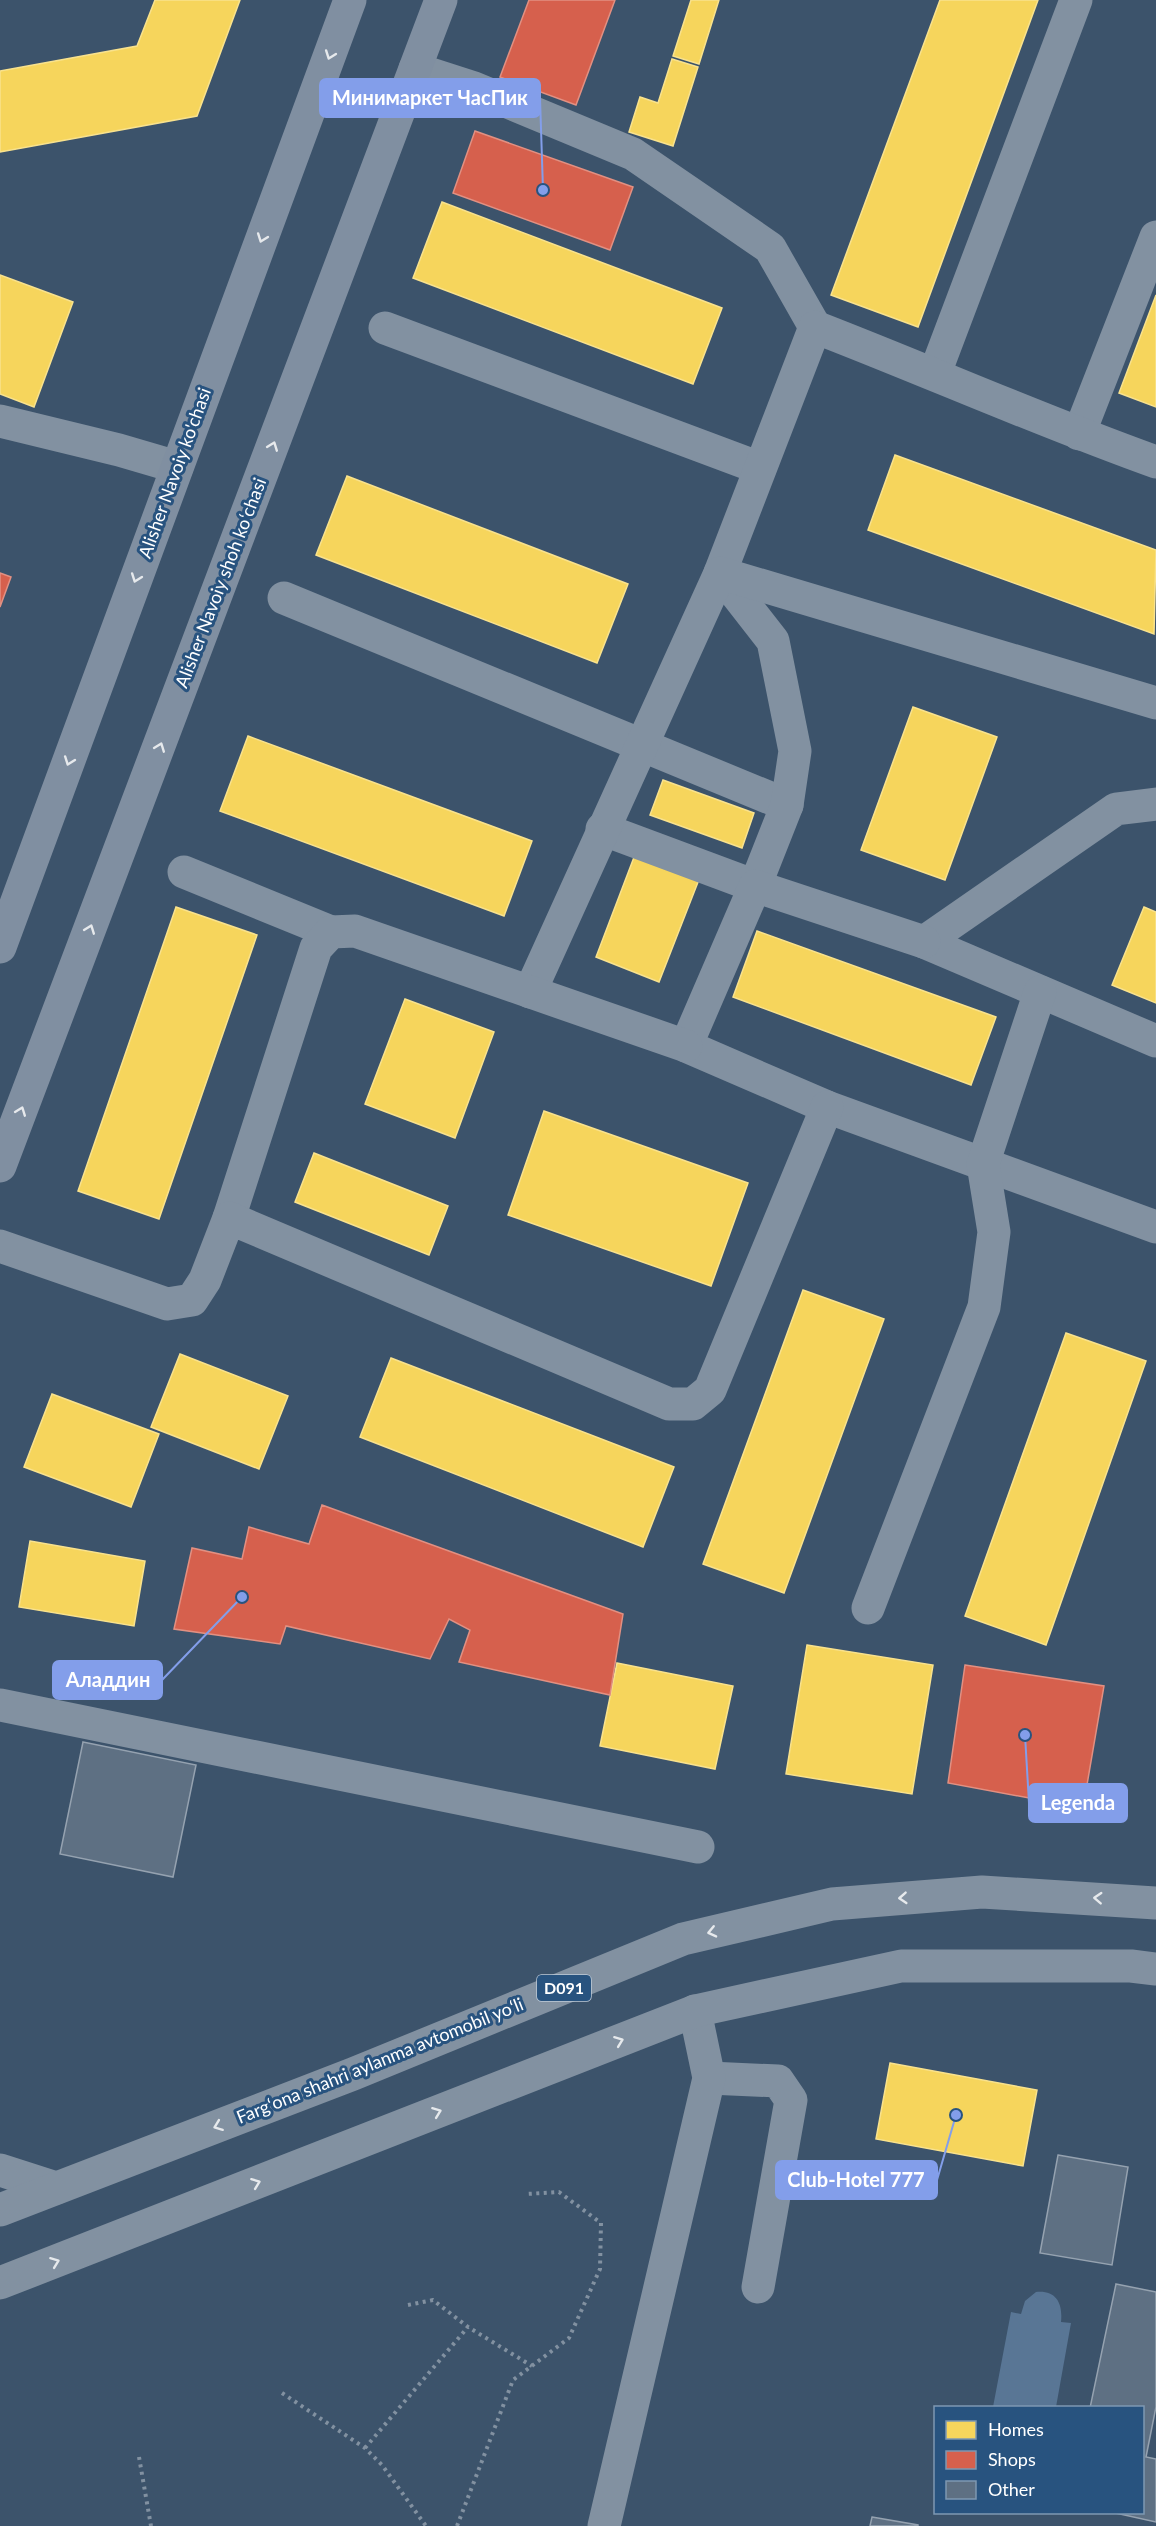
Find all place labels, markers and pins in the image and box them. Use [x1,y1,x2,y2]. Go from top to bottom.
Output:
callout: Минимаркет ЧасПик [320,79,540,117]
callout: Аладдин [53,1661,162,1699]
callout: Legenda [1029,1784,1127,1822]
callout: Club-Hotel 777 [776,2161,937,2199]

